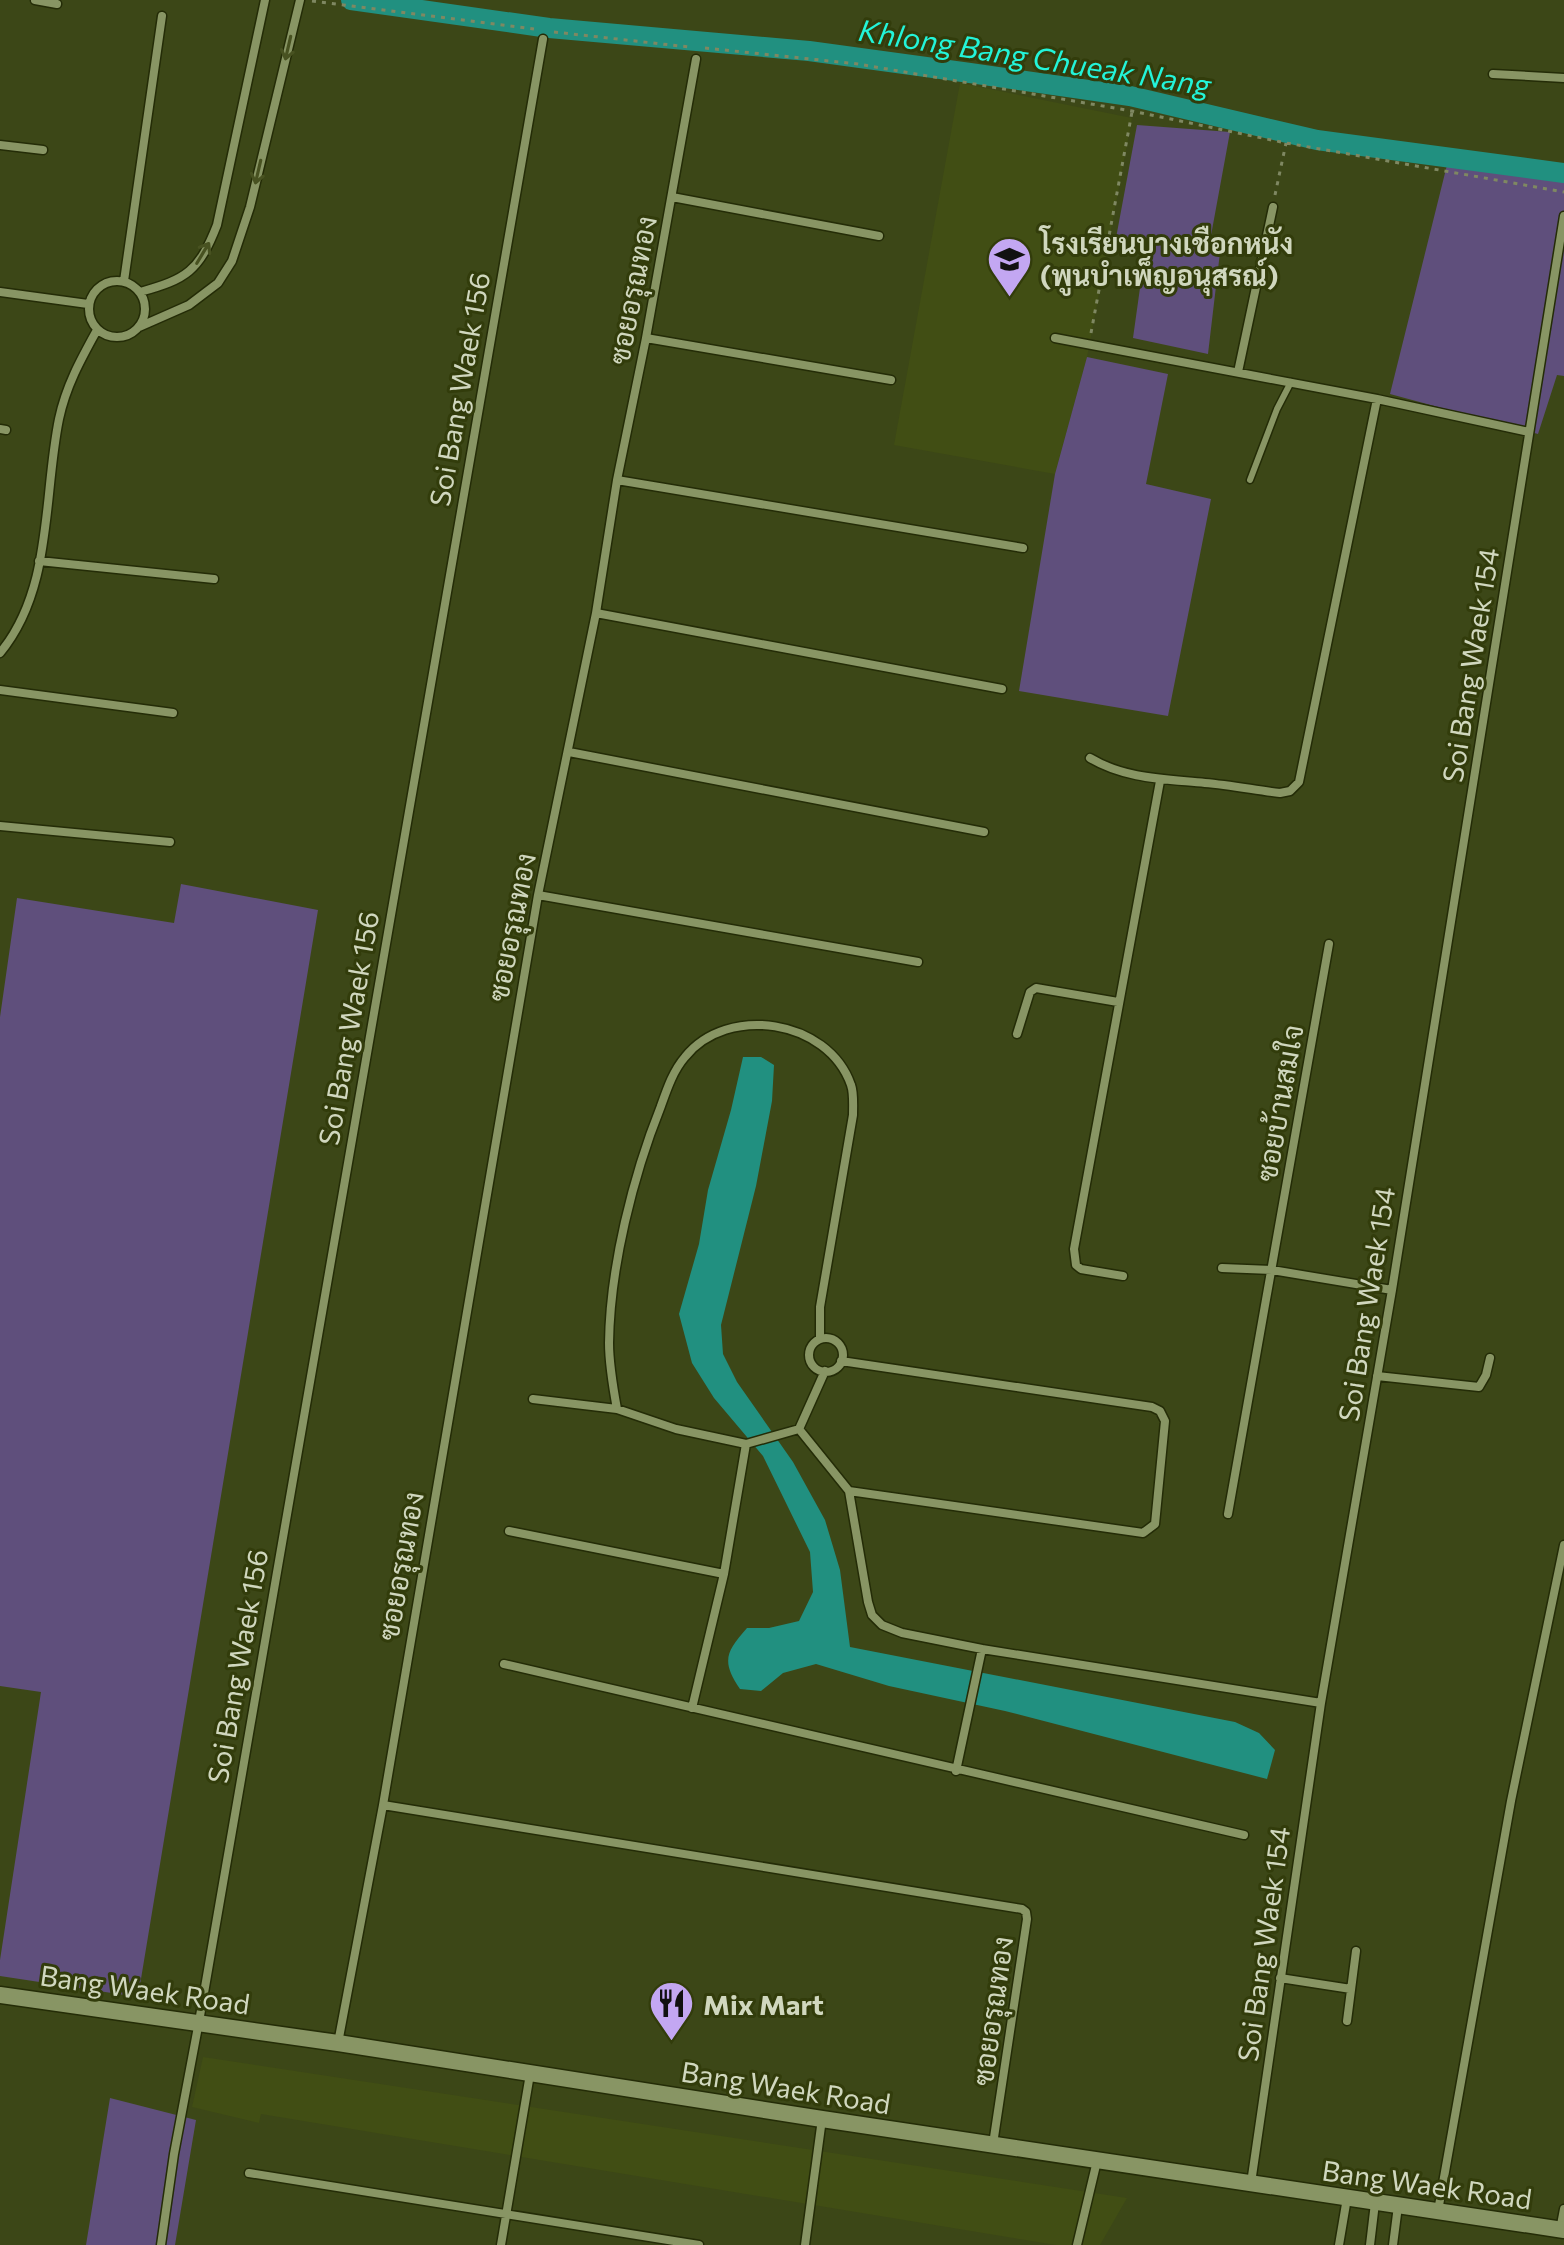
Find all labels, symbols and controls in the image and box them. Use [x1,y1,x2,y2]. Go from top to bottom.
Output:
water label: Khlong Bang Chueak Nang [856,10,1215,102]
one-way arrow [280,35,295,61]
one-way arrow [250,159,265,185]
street label: ซอยอรุณทอง [601,213,667,368]
place label: โรงเรียนบางเชือกหนัง (พูนบำเพ็ญอนุสรณ์) [1038,225,1293,296]
school or university icon: โรงเรียนบางเชือกหนัง (พูนบำเพ็ญอนุสรณ์) [985,235,1033,298]
one-way arrow [195,242,211,265]
street label: Soi Bang Waek 156 [422,269,496,509]
street label: Soi Bang Waek 154 [1435,545,1505,785]
street label: ซอยอรุณทอง [480,850,546,1005]
street label: Soi Bang Waek 156 [311,908,385,1148]
street label: ซอยบ้านสมใจ [1247,1022,1310,1184]
street label: Soi Bang Waek 154 [1331,1184,1401,1424]
street label: ซอยอรุณทอง [370,1489,434,1644]
street label: Soi Bang Waek 156 [200,1546,274,1786]
street label: Soi Bang Waek 154 [1230,1824,1296,2064]
street label: ซอยอรุณทอง [965,1934,1023,2088]
street label: Bang Waek Road [38,1957,252,2021]
restaurant icon: Mix Mart [648,1980,696,2043]
place label: Mix Mart [703,1987,824,2021]
street label: Bang Waek Road [679,2054,893,2120]
street label: Bang Waek Road [1320,2152,1534,2216]

